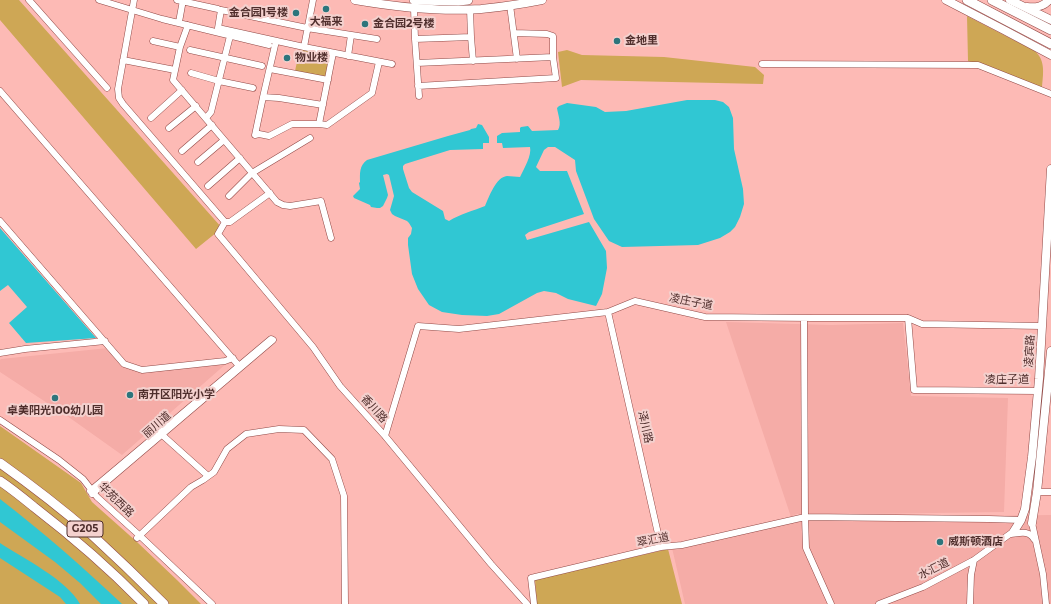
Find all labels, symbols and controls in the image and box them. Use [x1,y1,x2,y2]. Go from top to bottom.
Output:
marker: 大福来 [321,4,331,14]
place label: 金合园1号楼 [229,6,288,20]
marker: 金合园1号楼 [291,8,301,18]
place label: 大福来 [310,15,342,29]
place label: 金合园2号楼 [373,17,434,31]
marker: 金合园2号楼 [360,19,370,29]
place label: 金地里 [625,34,658,48]
marker: 金地里 [612,36,622,46]
place label: 物业楼 [295,51,328,65]
marker: 物业楼 [282,53,292,63]
street label: 凌庄子道 [668,291,714,313]
street label: 凌宾路 [1023,334,1037,368]
street label: 凌庄子道 [985,373,1029,387]
place label: 南开区阳光小学 [138,388,215,402]
marker: 南开区阳光小学 [125,390,135,400]
street label: 香川路 [358,392,390,426]
marker: 卓美阳光100幼儿园 [50,393,60,403]
place label: 卓美阳光100幼儿园 [7,404,103,418]
street label: 丽川道 [140,409,174,441]
street label: 泽川路 [635,409,655,445]
street label: 华苑西路 [96,480,136,520]
road number: G205 [67,521,103,537]
street label: 翠汇道 [636,530,670,550]
place label: 威斯顿酒店 [948,535,1003,549]
marker: 威斯顿酒店 [935,537,945,547]
street label: 水汇道 [916,556,952,582]

